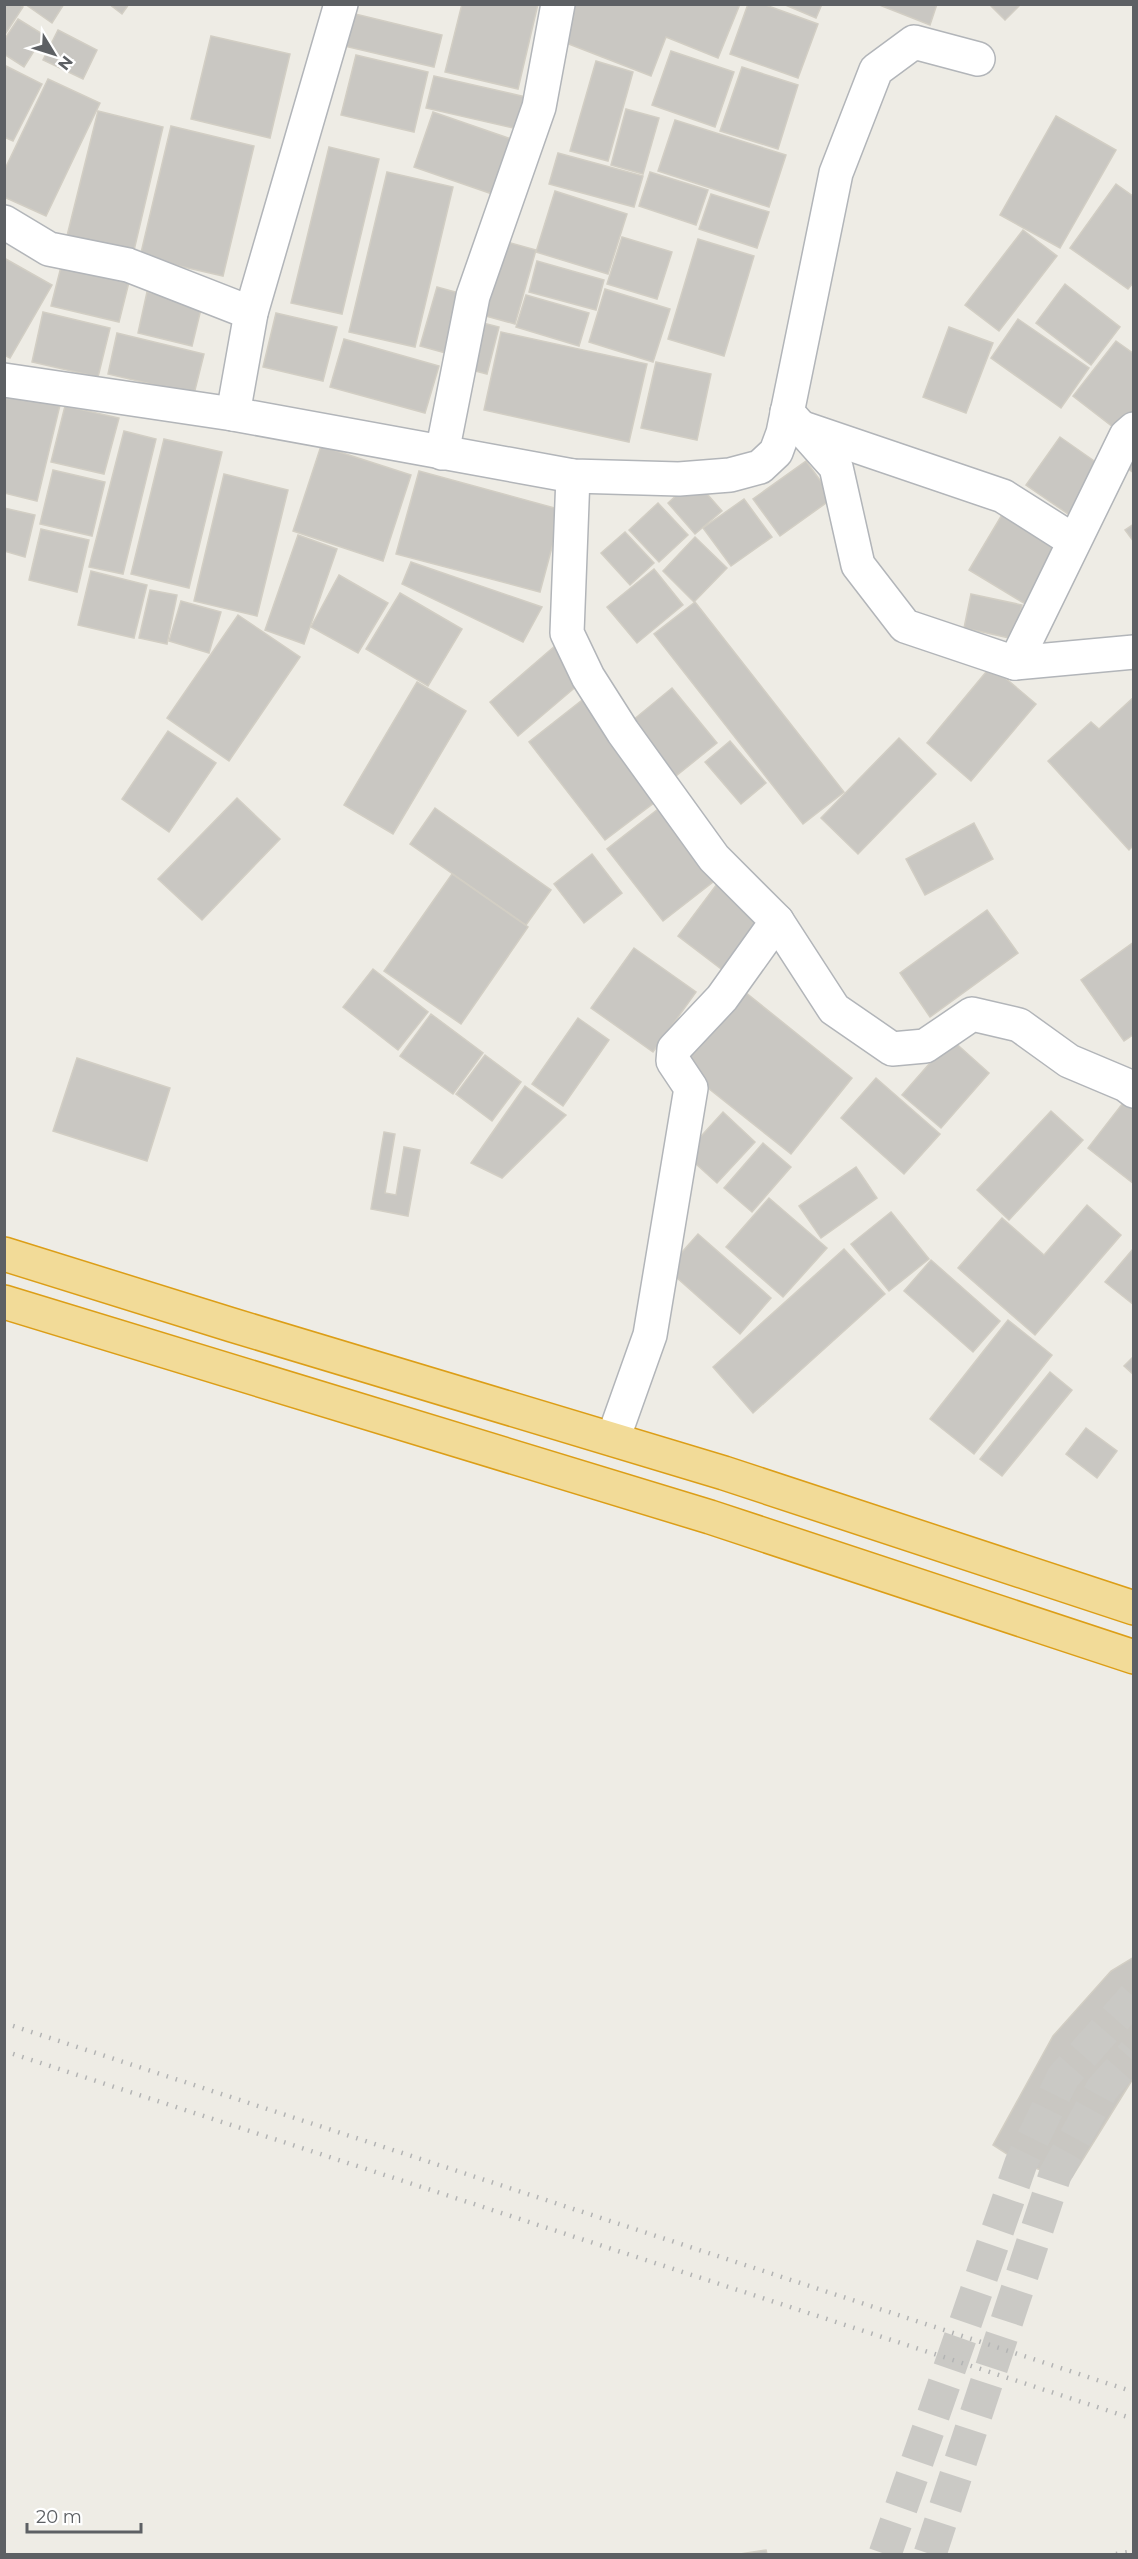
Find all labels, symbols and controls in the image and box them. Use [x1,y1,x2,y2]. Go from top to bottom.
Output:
north arrow [24,24,84,84]
text: N [54,52,77,74]
scale bar [27,2496,141,2534]
text: 20 m [36,2506,82,2528]

